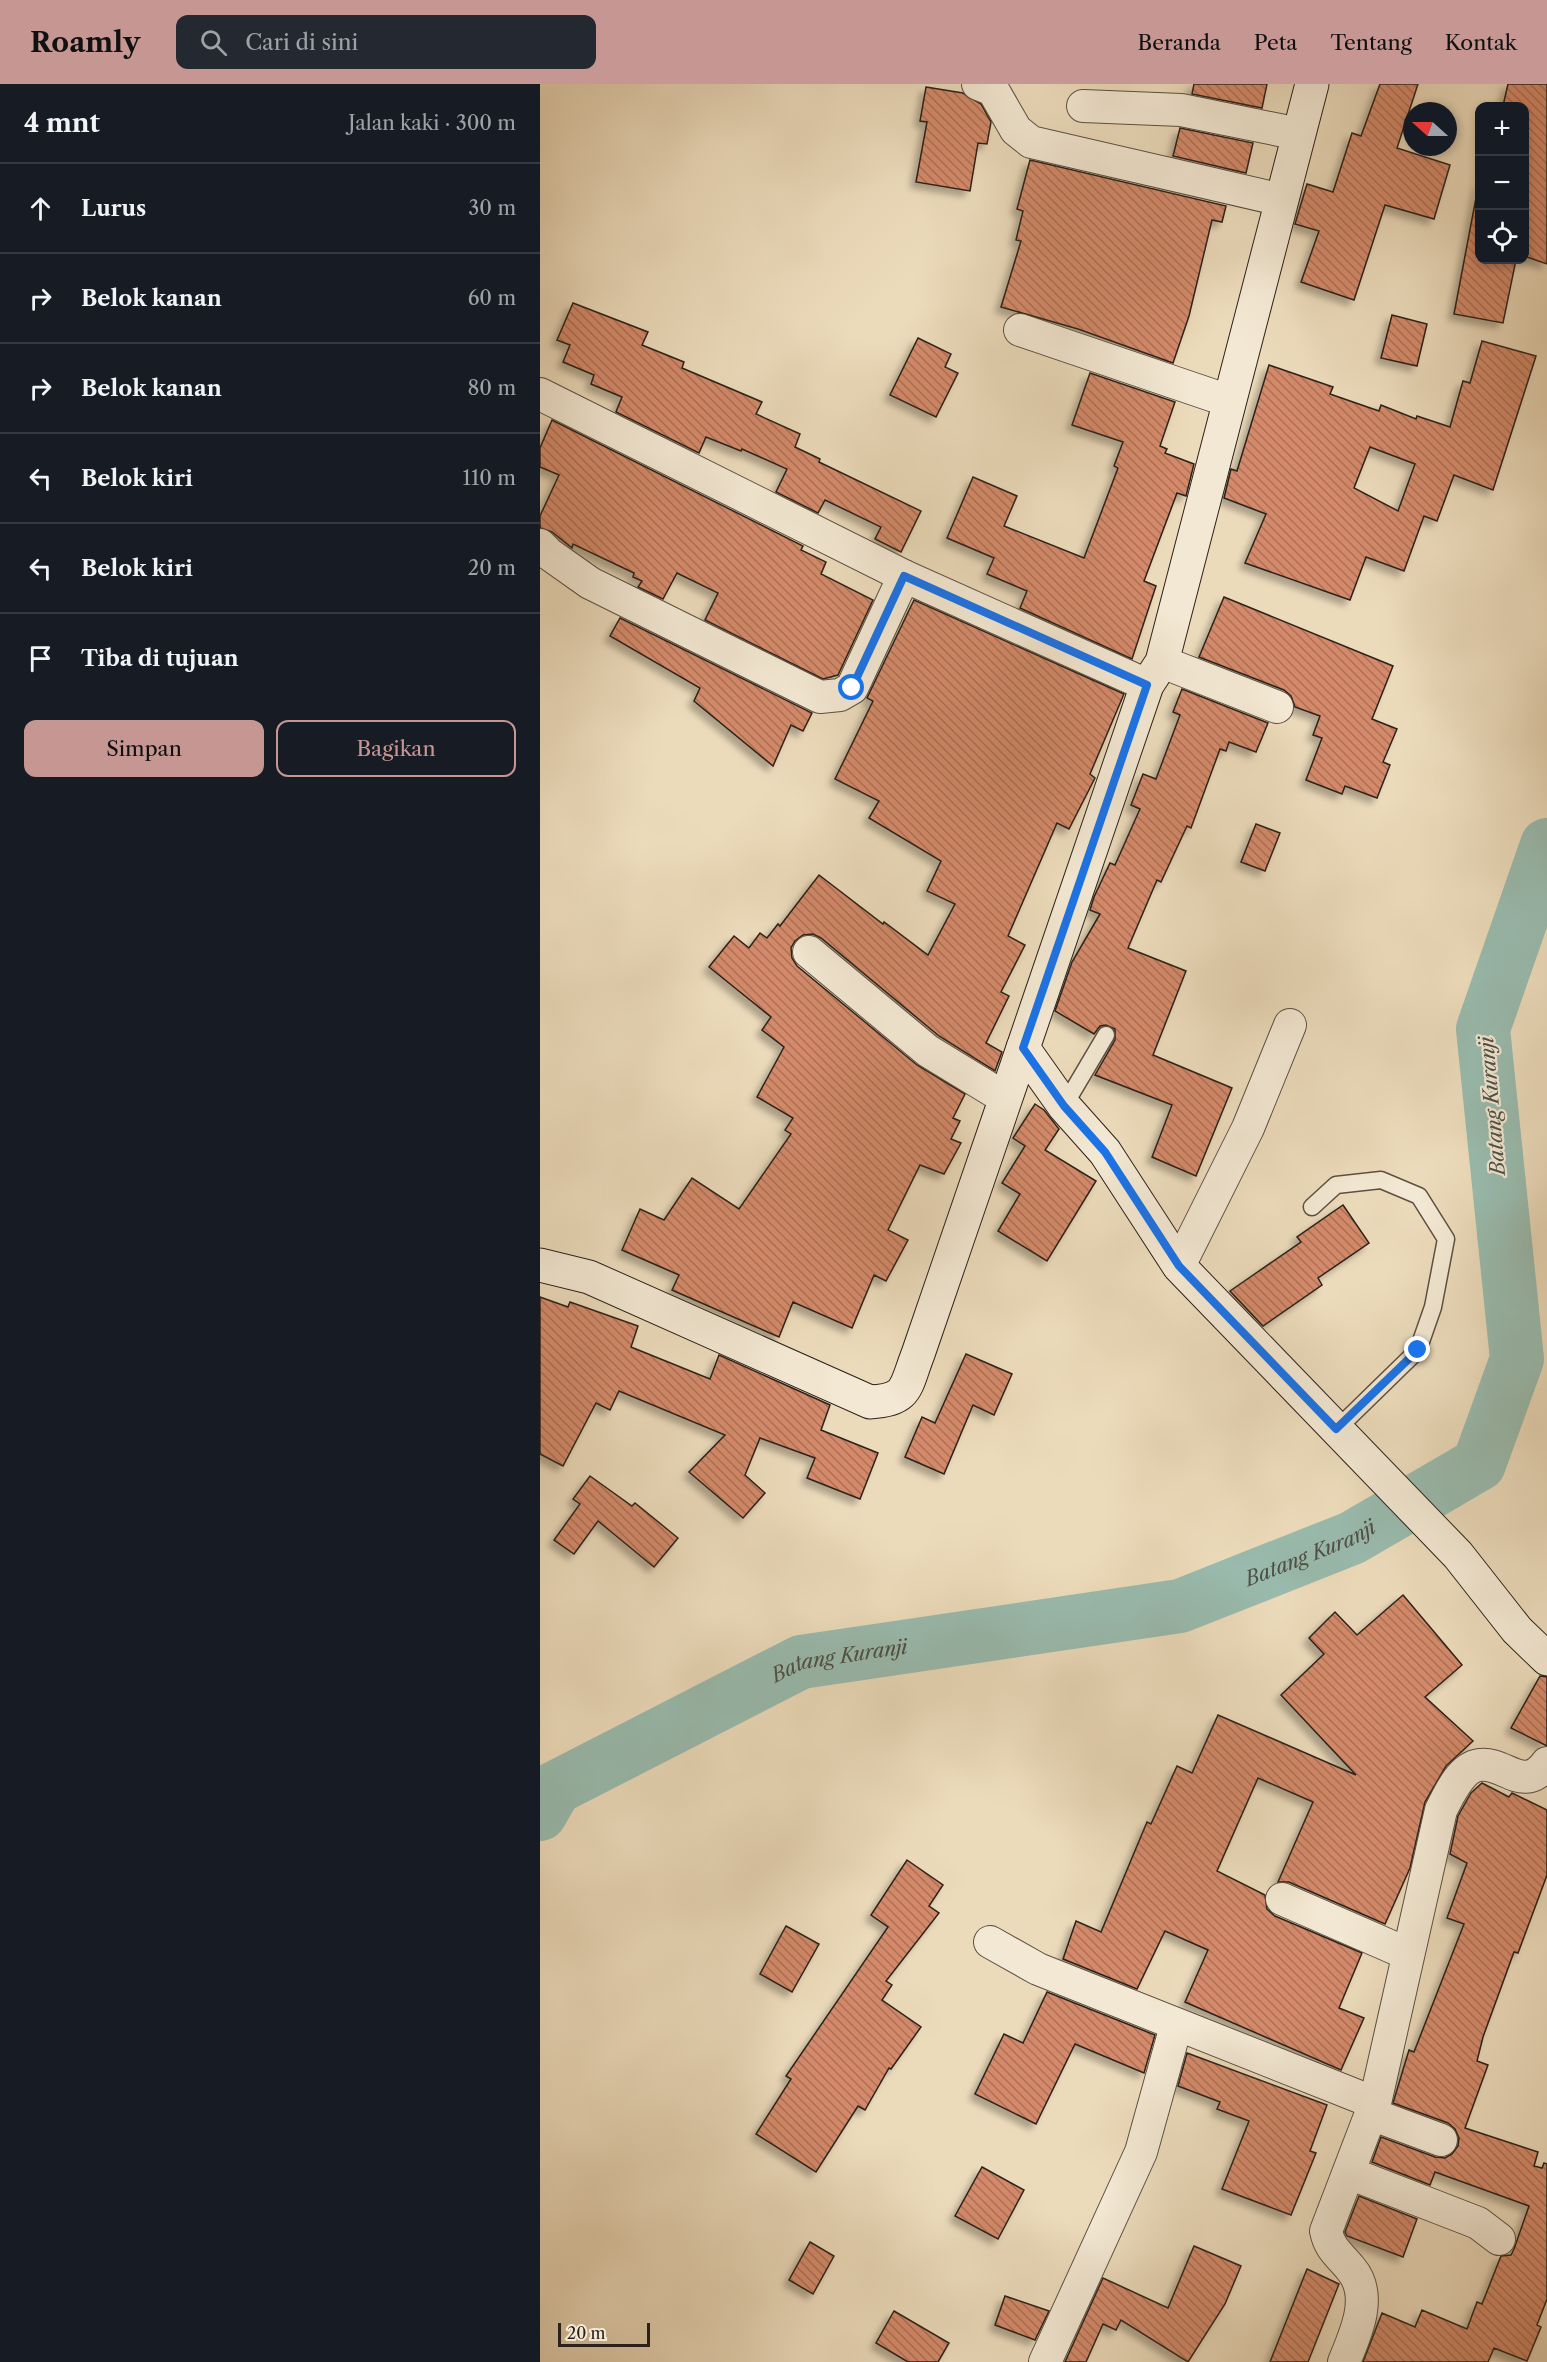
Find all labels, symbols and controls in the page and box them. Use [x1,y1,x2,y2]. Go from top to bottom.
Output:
search box [176,15,596,69]
text: Roamly [30,25,140,59]
icon: search [197,26,230,59]
text: Cari di sini [245,29,358,56]
text: Beranda [1138,30,1221,55]
text: Peta [1254,30,1297,55]
text: Tentang [1330,30,1412,55]
text: Kontak [1445,30,1517,55]
north arrow [1403,102,1457,156]
map controls [1475,102,1529,264]
button: + [1475,102,1529,156]
text: 4 mnt [24,107,100,139]
text: Jalan kaki · 300 m [348,111,516,135]
button: − [1475,156,1529,210]
icon: ahead [24,192,57,225]
text: Lurus [81,195,146,222]
text: 30 m [468,196,516,220]
button: locate [1475,210,1529,264]
icon: right [24,282,57,315]
text: Belok kanan [81,285,222,312]
text: 60 m [468,286,516,310]
icon: right [24,372,57,405]
text: Belok kanan [81,375,222,402]
text: 80 m [468,376,516,400]
icon: left [24,462,57,495]
text: Belok kiri [81,465,193,492]
text: 110 m [463,466,516,490]
icon: left [24,552,57,585]
text: Belok kiri [81,555,193,582]
text: 20 m [468,556,516,580]
icon: arrive [24,642,57,675]
text: Tiba di tujuan [81,645,239,672]
route start [838,674,864,700]
button: Simpan [24,720,264,777]
button: Bagikan [276,720,516,777]
water label: Batang Kuranji [1474,1034,1510,1179]
route end [1404,1336,1430,1362]
water label: Batang Kuranji [1239,1514,1381,1592]
water label: Batang Kuranji [765,1634,911,1688]
scale bar [558,2320,650,2348]
text: 20 m [567,2323,606,2343]

